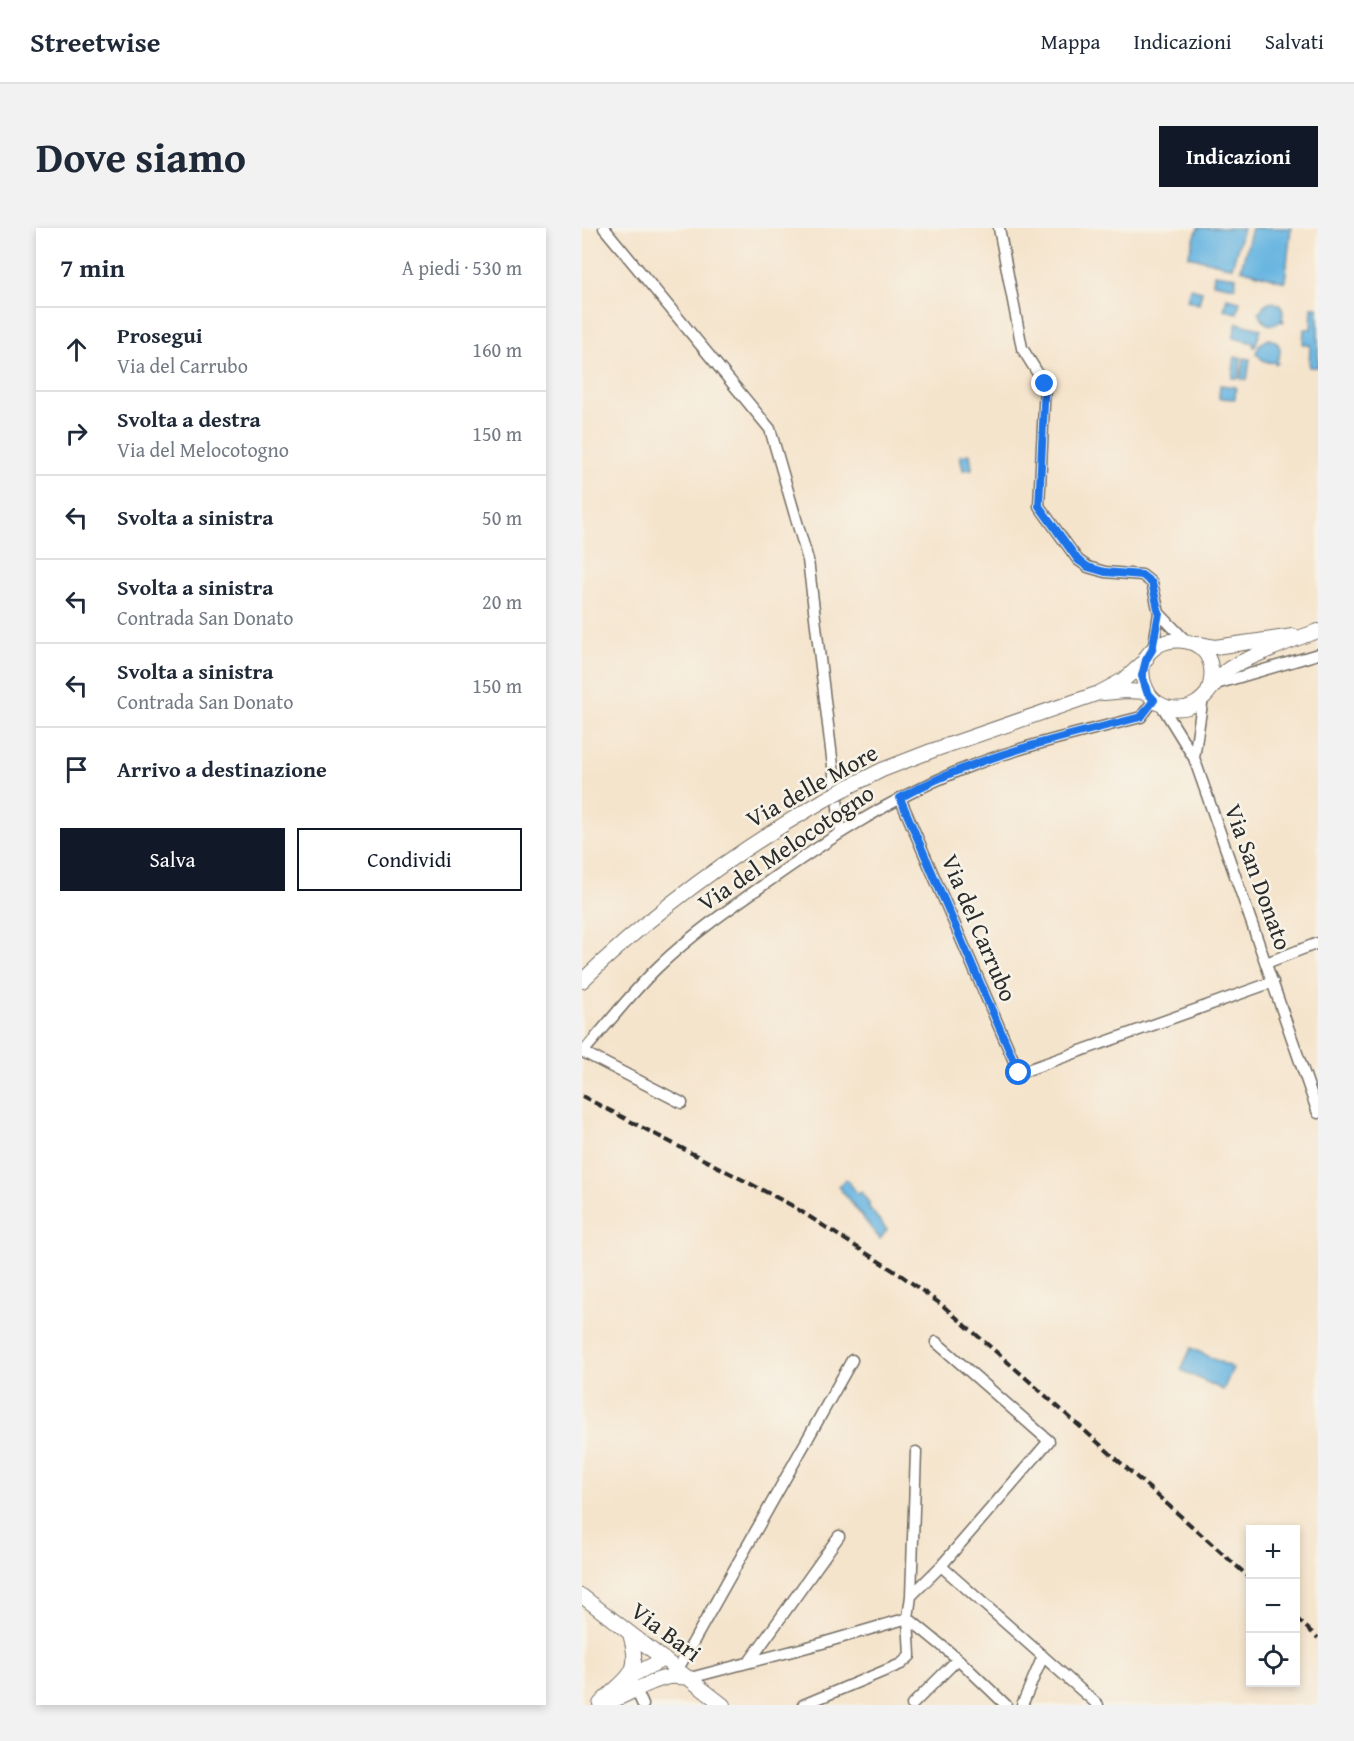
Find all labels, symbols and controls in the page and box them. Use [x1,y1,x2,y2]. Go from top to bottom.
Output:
text: Streetwise [30,21,160,62]
text: Mappa [1041,26,1101,57]
text: Indicazioni [1134,26,1232,57]
text: Salvati [1265,26,1324,57]
text: Dove siamo [36,126,246,187]
button: Indicazioni [1159,126,1318,187]
text: 7 min [60,248,125,287]
text: A piedi · 530 m [402,253,522,282]
text: Prosegui [117,319,203,351]
icon: ahead [60,333,93,366]
text: 160 m [472,335,522,364]
text: Via del Carrubo [117,351,248,380]
route end [1031,370,1057,396]
text: Svolta a destra [117,403,261,435]
icon: right [60,417,93,450]
text: 150 m [472,419,522,448]
text: Via del Melocotogno [117,435,289,464]
icon: left [60,501,93,534]
text: Svolta a sinistra [117,501,274,533]
text: 50 m [482,503,522,532]
text: Svolta a sinistra [117,571,274,603]
icon: left [60,585,93,618]
text: 20 m [482,587,522,616]
text: Contrada San Donato [117,603,294,632]
text: Svolta a sinistra [117,655,274,687]
icon: left [60,669,93,702]
text: 150 m [472,671,522,700]
text: Contrada San Donato [117,687,294,716]
street label: Via delle More [739,735,884,836]
icon: arrive [60,753,93,786]
text: Arrivo a destinazione [117,753,327,785]
street label: Via del Melocotogno [690,775,881,920]
street label: Via San Donato [1216,799,1301,955]
button: Salva [60,828,285,891]
button: Condividi [297,828,522,891]
street label: Via del Carrubo [933,849,1026,1007]
route start [1005,1059,1031,1085]
map controls [1246,1525,1300,1687]
button: + [1246,1525,1300,1579]
button: − [1246,1579,1300,1633]
street label: Via Bari [624,1593,709,1670]
button: locate [1246,1633,1300,1687]

